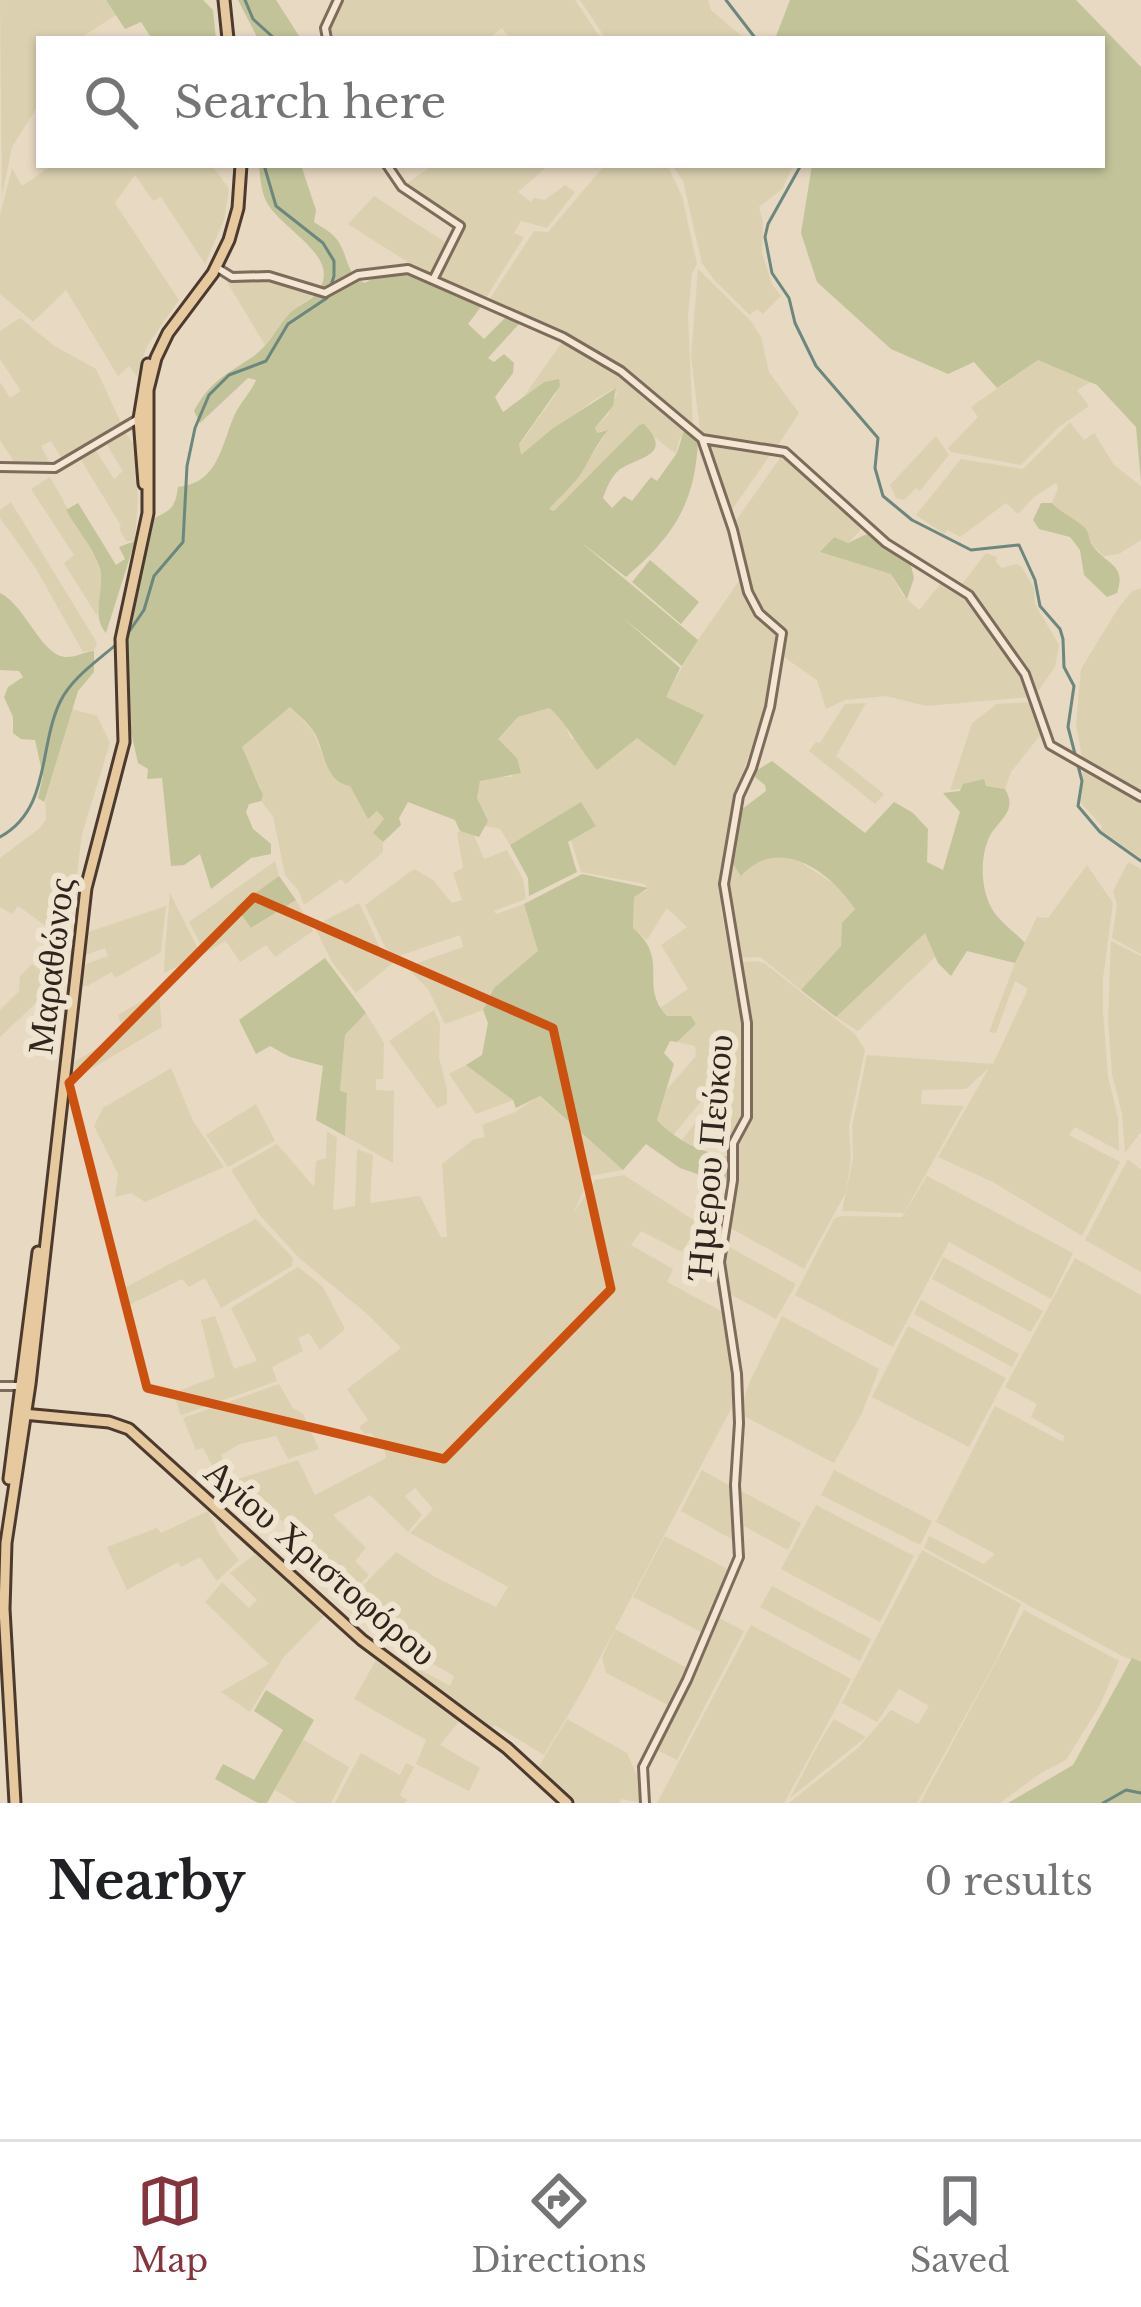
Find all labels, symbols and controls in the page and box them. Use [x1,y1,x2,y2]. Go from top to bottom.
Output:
search box [36,36,1105,168]
icon: search [78,69,144,135]
text: Search here [174,74,446,130]
street label: Μαραθώνος [17,875,84,1057]
street label: Ήμερου Πεύκου [676,1032,743,1284]
street label: Αγίου Χριστοφόρου [195,1449,446,1676]
text: Nearby [48,1850,245,1913]
text: 0 results [924,1857,1093,1906]
tab: Map [132,2168,208,2281]
tab: Directions [471,2168,647,2281]
tab: Saved [910,2168,1009,2281]

